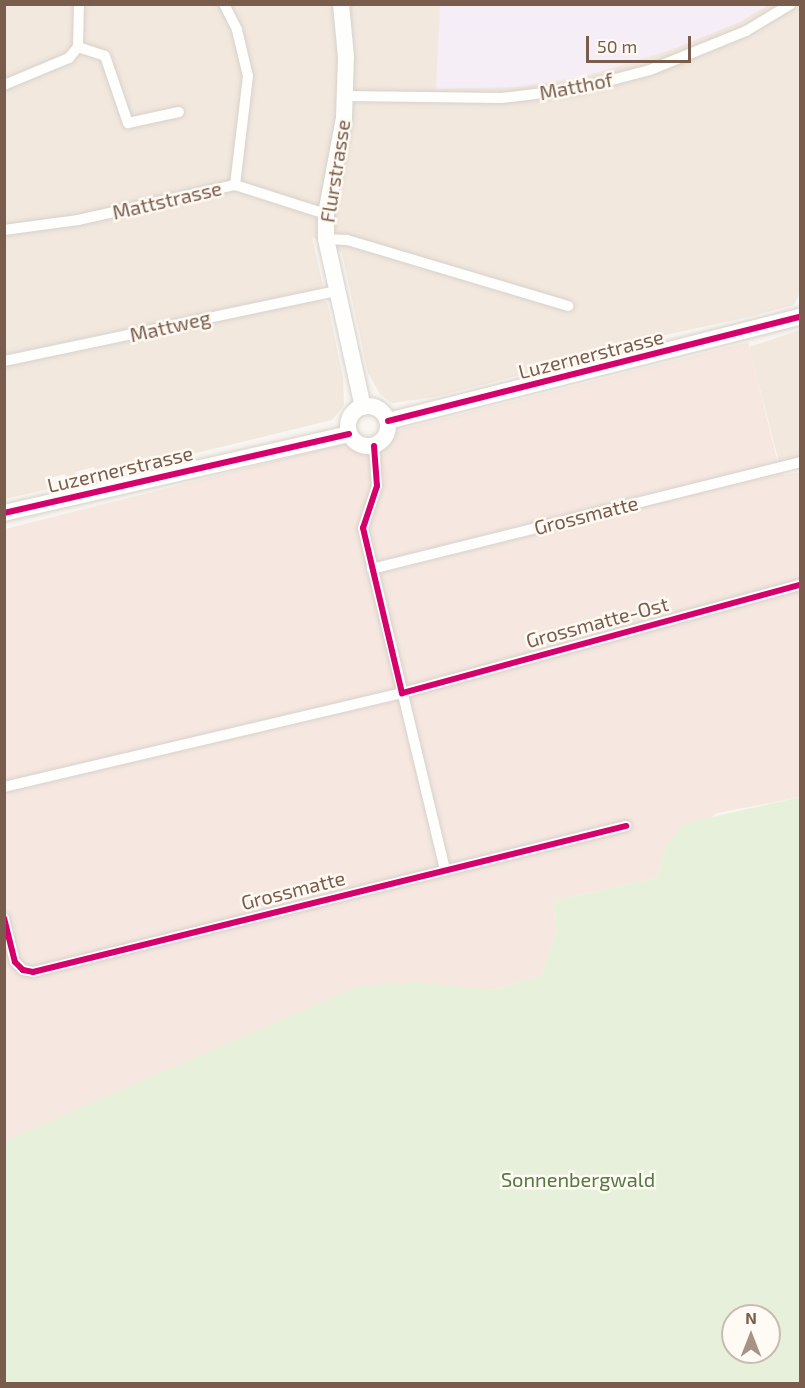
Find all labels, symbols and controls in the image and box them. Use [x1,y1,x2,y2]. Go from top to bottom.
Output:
scale bar [589,24,694,62]
text: 50 m [597,35,637,57]
street label: Matthof [537,67,615,105]
street label: Flurstrasse [315,118,355,224]
street label: Mattstrasse [110,176,224,224]
street label: Mattweg [127,305,213,347]
street label: Luzernerstrasse [516,324,666,384]
street label: Luzernerstrasse [45,441,195,497]
street label: Grossmatte [531,490,641,540]
street label: Grossmatte-Ost [523,591,671,653]
street label: Grossmatte [238,865,348,915]
park label: Sonnenbergwald [501,1167,655,1191]
north arrow [721,1304,781,1364]
text: N [745,1308,757,1327]

